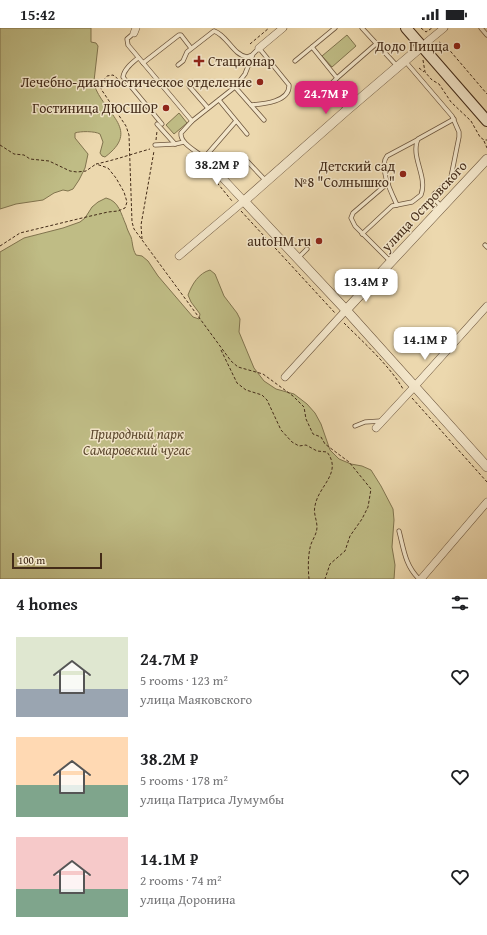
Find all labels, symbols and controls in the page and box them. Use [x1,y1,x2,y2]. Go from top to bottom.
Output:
text: 15:42 [20,4,55,25]
place label: Додо Пицца [374,36,449,56]
marker: Додо Пицца [452,41,462,51]
place label: Стационар [208,51,275,71]
marker: Стационар [193,55,205,67]
place label: Лечебно-диагностическое отделение [20,72,252,92]
marker: Лечебно-диагностическое отделение [255,77,265,87]
pin: 24.7M ₽ [289,81,363,115]
text: 24.7M ₽ [304,84,348,103]
place label: Гостиница ДЮСШОР [32,98,158,118]
marker: Гостиница ДЮСШОР [161,103,171,113]
pin: 38.2M ₽ [180,152,254,186]
text: 38.2M ₽ [195,155,239,174]
place label: Детский сад №8 "Солнышко" [294,156,395,192]
street label: улица Островского [376,156,471,257]
marker: Детский сад №8 "Солнышко" [398,169,408,179]
place label: autoHM.ru [247,231,311,251]
marker: autoHM.ru [314,236,324,246]
pin: 13.4M ₽ [329,269,403,303]
text: 13.4M ₽ [344,272,388,291]
pin: 14.1M ₽ [388,327,462,361]
text: 14.1M ₽ [403,330,447,349]
park label: Природный парк Самаровский чугас [83,424,191,460]
scale bar [12,551,102,570]
text: 100 m [18,552,45,568]
text: 4 homes [16,591,78,616]
icon: filters [449,592,471,614]
text: 24.7M ₽ [140,646,198,671]
icon: home [48,653,96,701]
icon: heart [449,666,471,688]
text: 5 rooms · 123 m² [140,671,228,690]
text: улица Маяковского [140,690,252,709]
text: 38.2M ₽ [140,746,198,771]
icon: home [48,753,96,801]
icon: heart [449,766,471,788]
text: 5 rooms · 178 m² [140,771,228,790]
text: улица Патриса Лумумбы [140,790,284,809]
text: 14.1M ₽ [140,846,198,871]
icon: home [48,853,96,901]
icon: heart [449,866,471,888]
text: 2 rooms · 74 m² [140,871,222,890]
text: улица Доронина [140,890,236,909]

